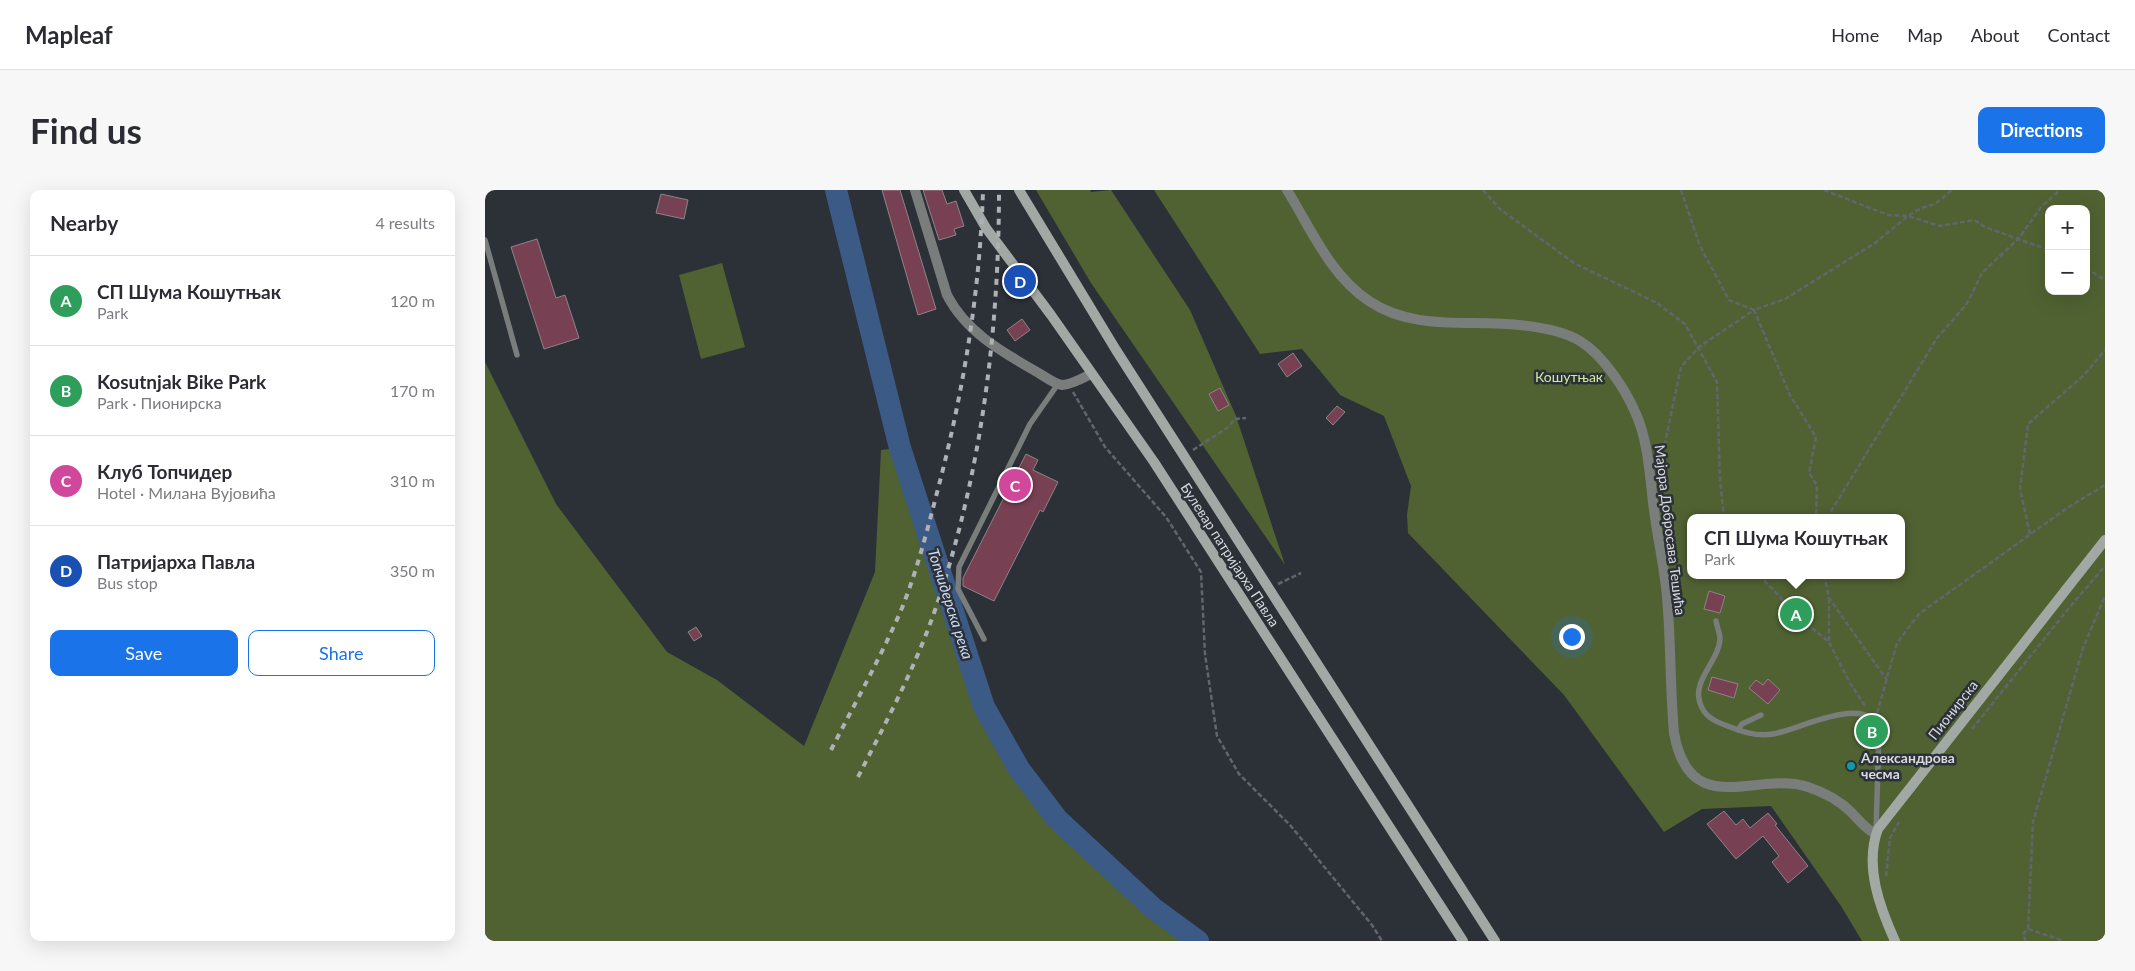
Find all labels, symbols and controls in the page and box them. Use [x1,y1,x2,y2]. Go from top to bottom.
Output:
text: Mapleaf [25,20,113,49]
text: Home [1831,24,1879,46]
text: Map [1907,24,1943,46]
text: About [1971,24,2020,46]
text: Contact [2048,24,2110,46]
button: Directions [1978,107,2105,153]
text: Find us [30,109,142,151]
map controls [2045,205,2090,295]
button: + [2045,205,2090,250]
text: Nearby [50,210,118,235]
text: 4 results [375,213,435,232]
button: − [2045,250,2090,295]
pin: D [1004,262,1036,300]
text: СП Шума Кошутњак [97,280,281,303]
text: A [60,291,72,310]
text: 120 m [390,291,435,310]
text: Park [97,303,128,322]
park label: Кошутњак [1535,368,1604,385]
text: Kosutnjak Bike Park [97,370,266,393]
text: B [61,381,71,400]
text: 170 m [390,381,435,400]
text: Park · Пионирска [97,393,222,412]
street label: Мајора Добросава Тешића [1652,444,1689,616]
text: Клуб Топчидер [97,460,232,483]
pin: C [999,466,1031,504]
text: C [61,471,71,490]
text: 310 m [390,471,435,490]
street label: Булевар патријарха Павла [1178,480,1283,630]
text: Hotel · Милана Вујовића [97,483,276,502]
popup [1687,514,1905,579]
text: СП Шума Кошутњак [1704,526,1888,549]
water label: Топчидерска река [925,546,977,662]
text: Park [1704,549,1735,568]
text: Патријарха Павла [97,550,255,573]
text: D [60,561,72,580]
text: 350 m [390,561,435,580]
text: Bus stop [97,573,158,592]
pin: A [1780,595,1812,633]
your location [1559,624,1585,650]
button: Save [50,630,238,676]
button: Share [248,630,435,676]
street label: Пионирска [1924,677,1981,743]
pin: B [1856,712,1888,750]
place label: Александрова чесма [1860,749,1955,782]
marker: Александрова чесма [1845,760,1857,772]

